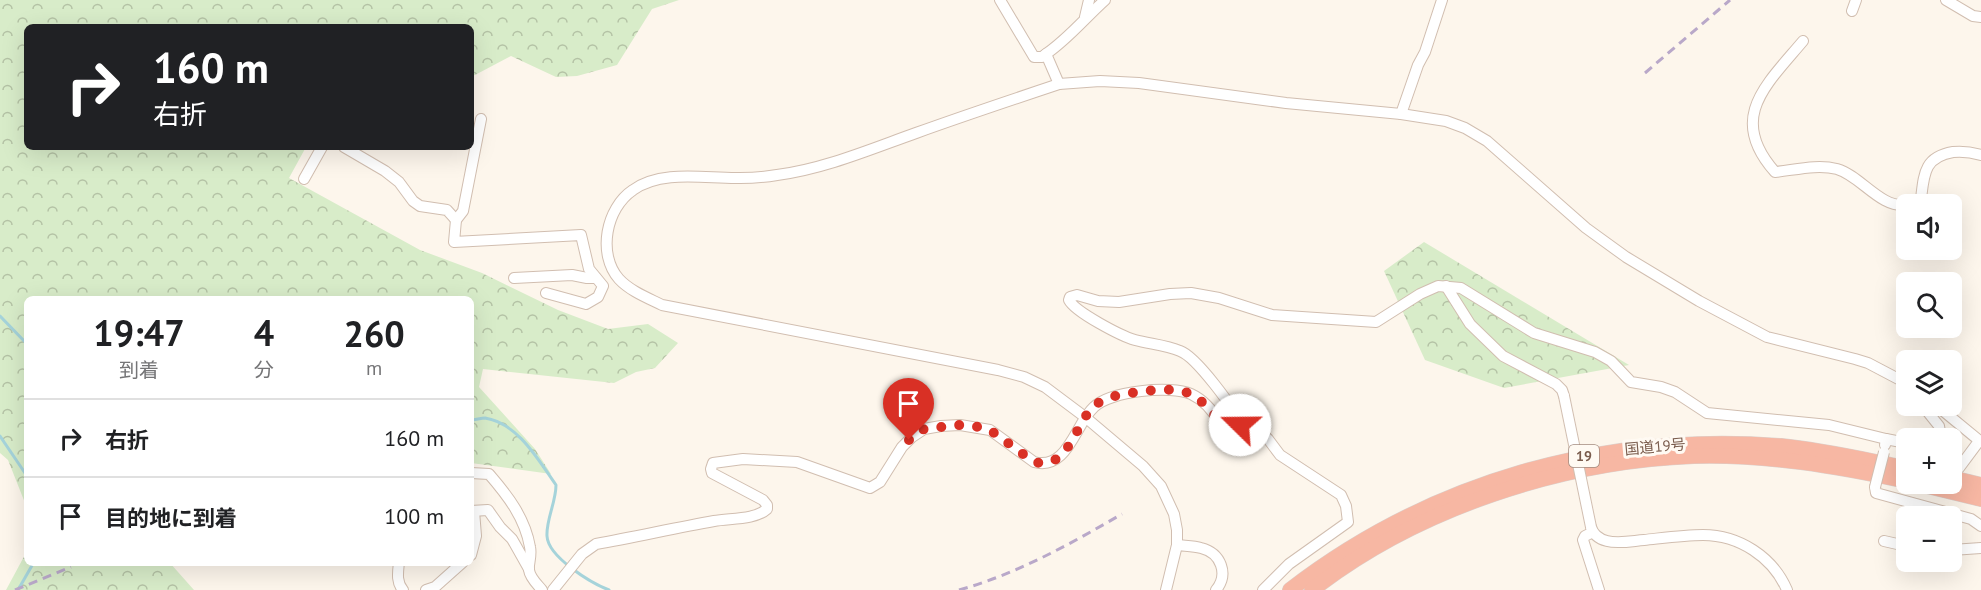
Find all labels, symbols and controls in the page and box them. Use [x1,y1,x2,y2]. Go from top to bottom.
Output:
text: 160 m [153,40,269,95]
icon: right [54,48,132,126]
text: 右折 [153,97,207,131]
map controls [1896,194,1962,572]
button: sound [1896,194,1962,260]
button: search [1896,272,1962,338]
text: 19:47 [93,309,185,356]
text: 4 [254,309,274,356]
text: 260 [343,310,405,357]
button: layers [1896,350,1962,416]
text: m [366,355,382,381]
text: 到着 [119,357,159,383]
text: 分 [254,357,274,383]
pin [883,378,934,440]
icon: arrive [892,387,925,420]
position arrow [1208,393,1272,457]
icon: right [54,422,87,455]
text: 160 m [384,424,444,452]
text: 右折 [105,426,149,454]
button: + [1896,428,1962,494]
street label: 国道19号 [1624,434,1686,459]
road number: 19 [1569,445,1599,467]
icon: arrive [54,500,87,533]
text: 100 m [384,502,444,530]
text: 目的地に到着 [105,504,237,532]
button: − [1896,506,1962,572]

